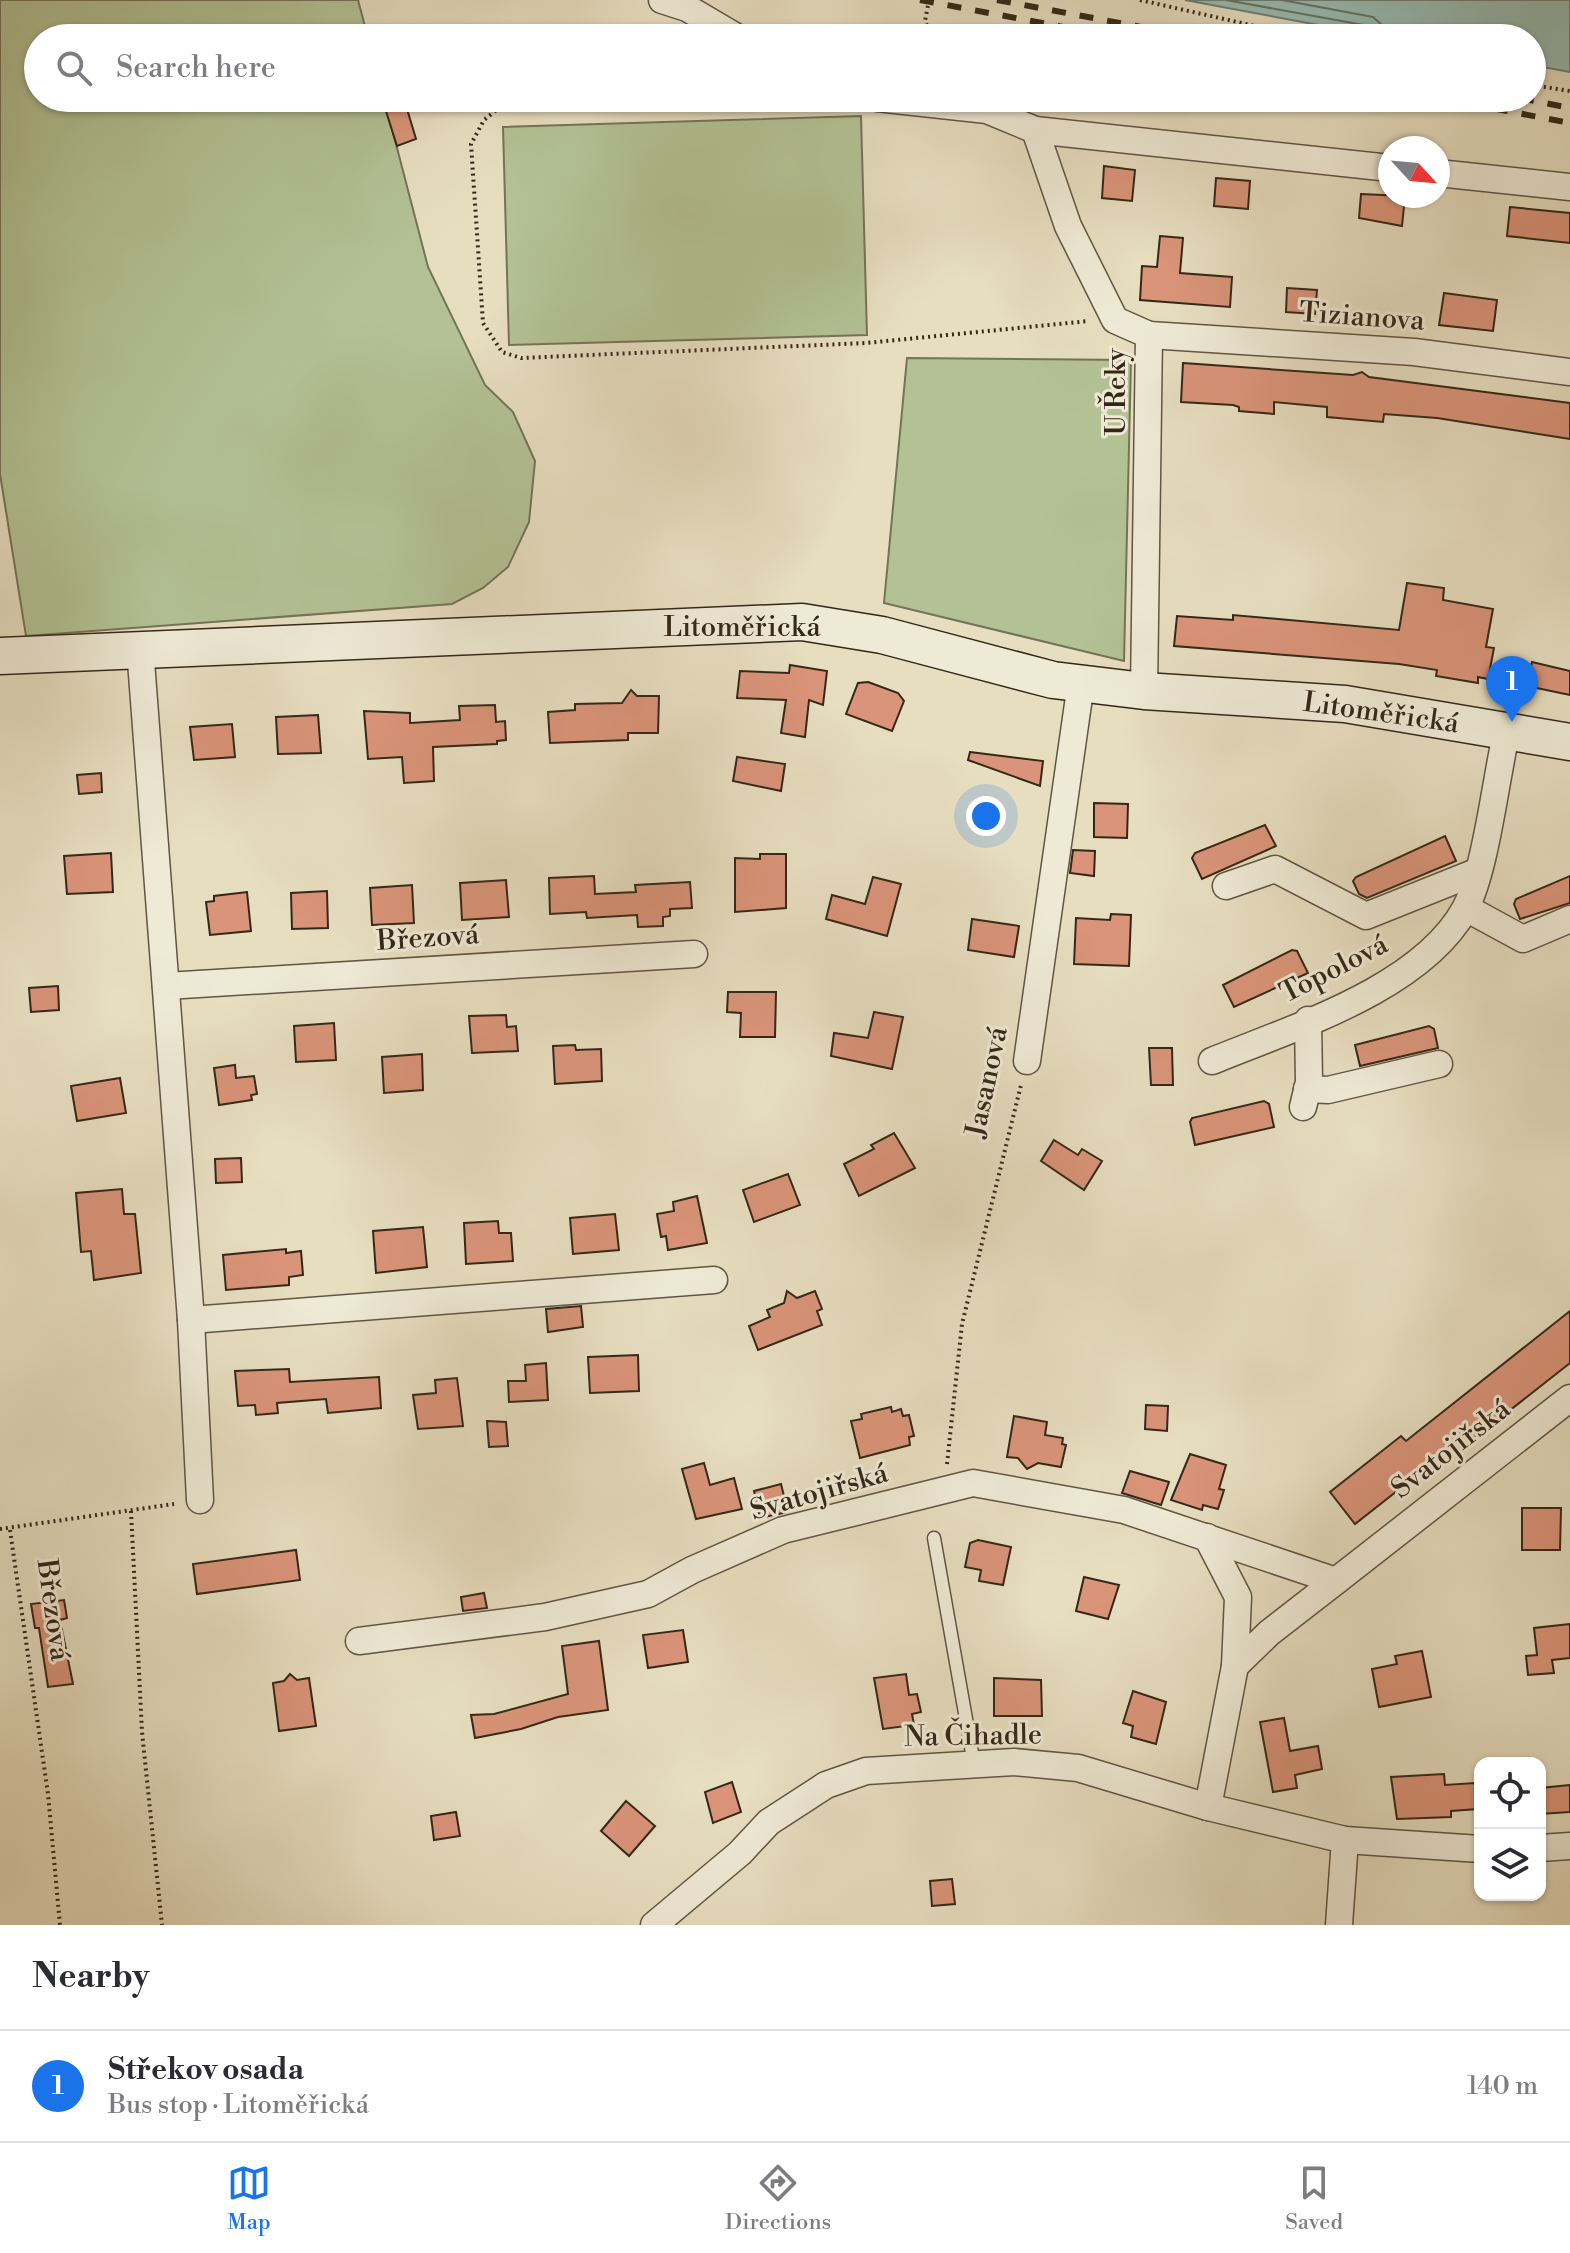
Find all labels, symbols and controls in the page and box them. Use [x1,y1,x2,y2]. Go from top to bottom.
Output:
search box [24,24,1546,112]
icon: search [52,46,96,90]
text: Search here [116,49,276,87]
north arrow [1378,136,1450,208]
street label: Tizianova [1298,295,1427,339]
street label: U Řeky [1097,348,1134,436]
street label: Litoměřická [663,610,821,645]
pin: 1 [1486,656,1538,722]
street label: Litoměřická [1301,685,1462,741]
your location [966,796,1006,836]
street label: Březová [375,917,481,959]
street label: Topolová [1274,927,1394,1011]
street label: Jasanová [958,1023,1016,1142]
street label: Svatojiřská [1384,1391,1518,1506]
street label: Svatojiřská [746,1455,893,1528]
street label: Březová [28,1556,78,1664]
street label: Na Čihadle [904,1715,1042,1755]
map controls [1474,1757,1546,1901]
button: locate [1474,1757,1546,1829]
button: layers [1474,1829,1546,1901]
text: Nearby [32,1956,150,1998]
text: Střekov osada [108,2051,304,2089]
text: 1 [52,2070,64,2102]
text: 140 m [1467,2070,1538,2102]
text: Bus stop · Litoměřická [108,2089,369,2121]
tab: Map [227,2161,271,2236]
tab: Directions [725,2161,831,2236]
tab: Saved [1285,2161,1343,2236]

